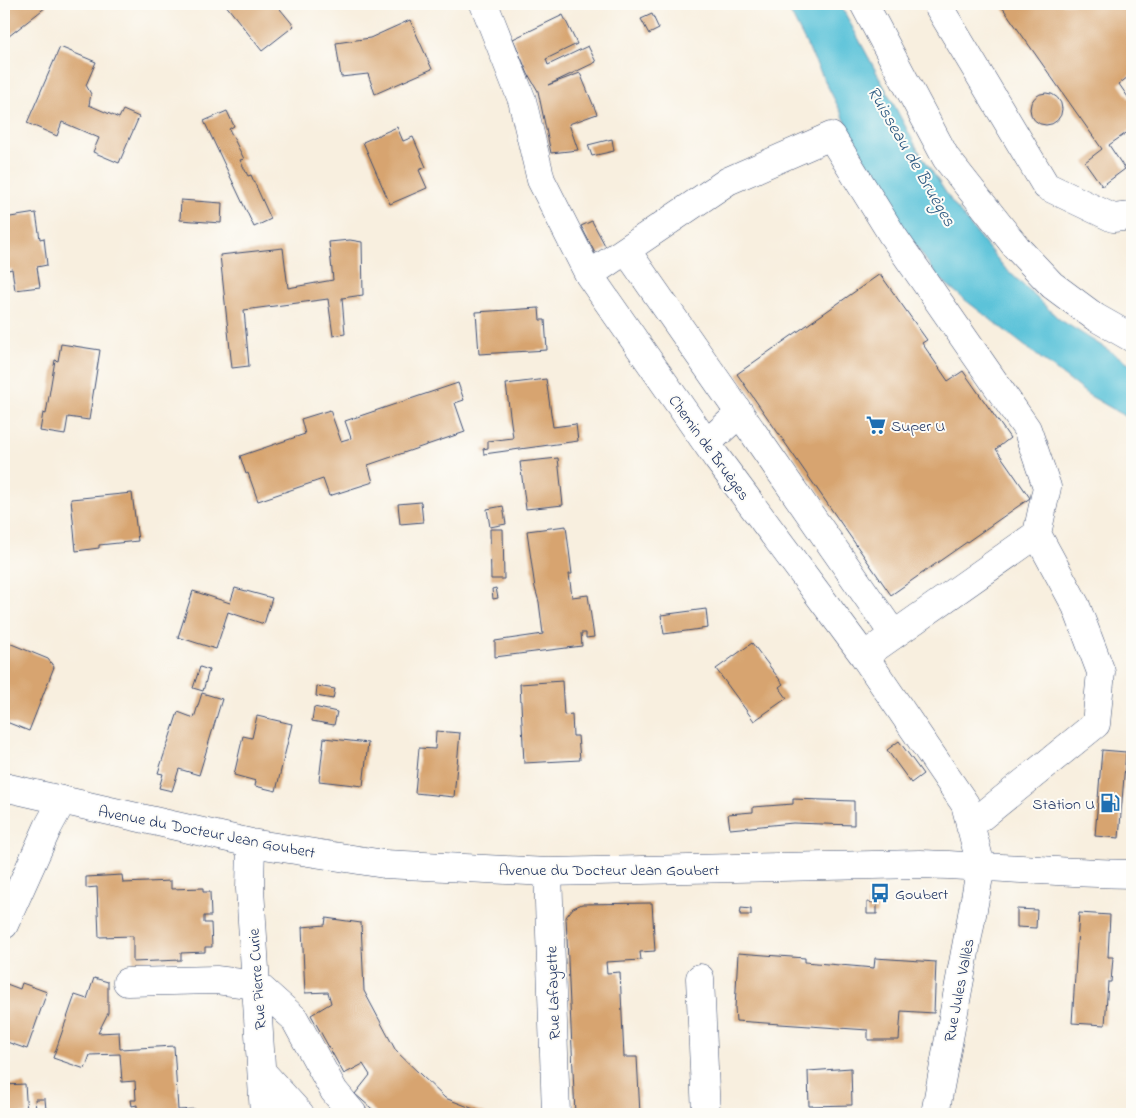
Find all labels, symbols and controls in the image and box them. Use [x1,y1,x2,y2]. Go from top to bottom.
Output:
water label: Ruisseau de Bruèges [859,82,962,233]
street label: Chemin de Bruèges [662,390,755,506]
supermarket icon: Super U [865,414,887,436]
place label: Super U [891,415,945,439]
fuel station icon: Station U [1099,792,1121,814]
place label: Station U [1032,793,1095,817]
street label: Avenue du Docteur Jean Goubert [96,800,318,866]
street label: Avenue du Docteur Jean Goubert [499,859,720,883]
bus stop icon: Goubert [869,882,891,904]
place label: Goubert [895,883,949,907]
street label: Rue Pierre Curie [242,927,274,1030]
street label: Rue Jules Vallès [938,937,982,1044]
street label: Rue Lafayette [540,945,568,1040]

